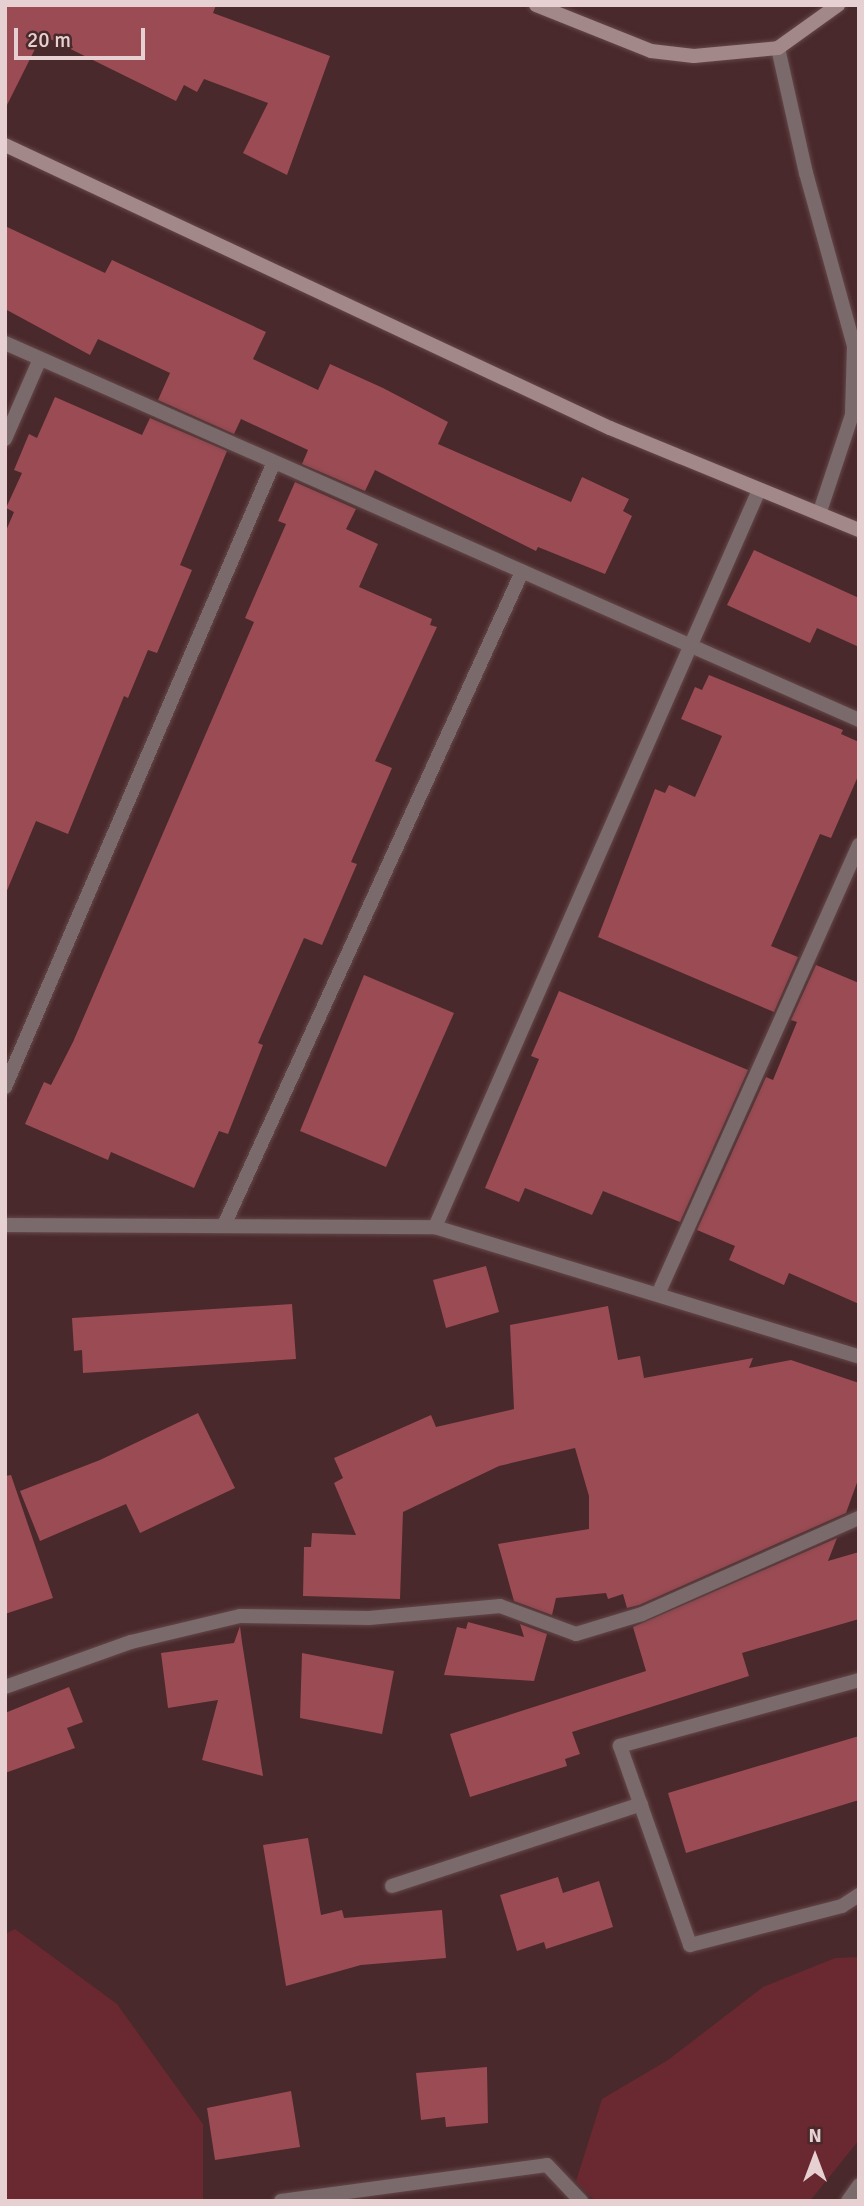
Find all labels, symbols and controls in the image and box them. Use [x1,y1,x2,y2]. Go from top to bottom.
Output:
scale bar [18,14,149,58]
text: 20 m [27,27,71,53]
north arrow [780,2122,850,2192]
text: N [808,2124,822,2148]

